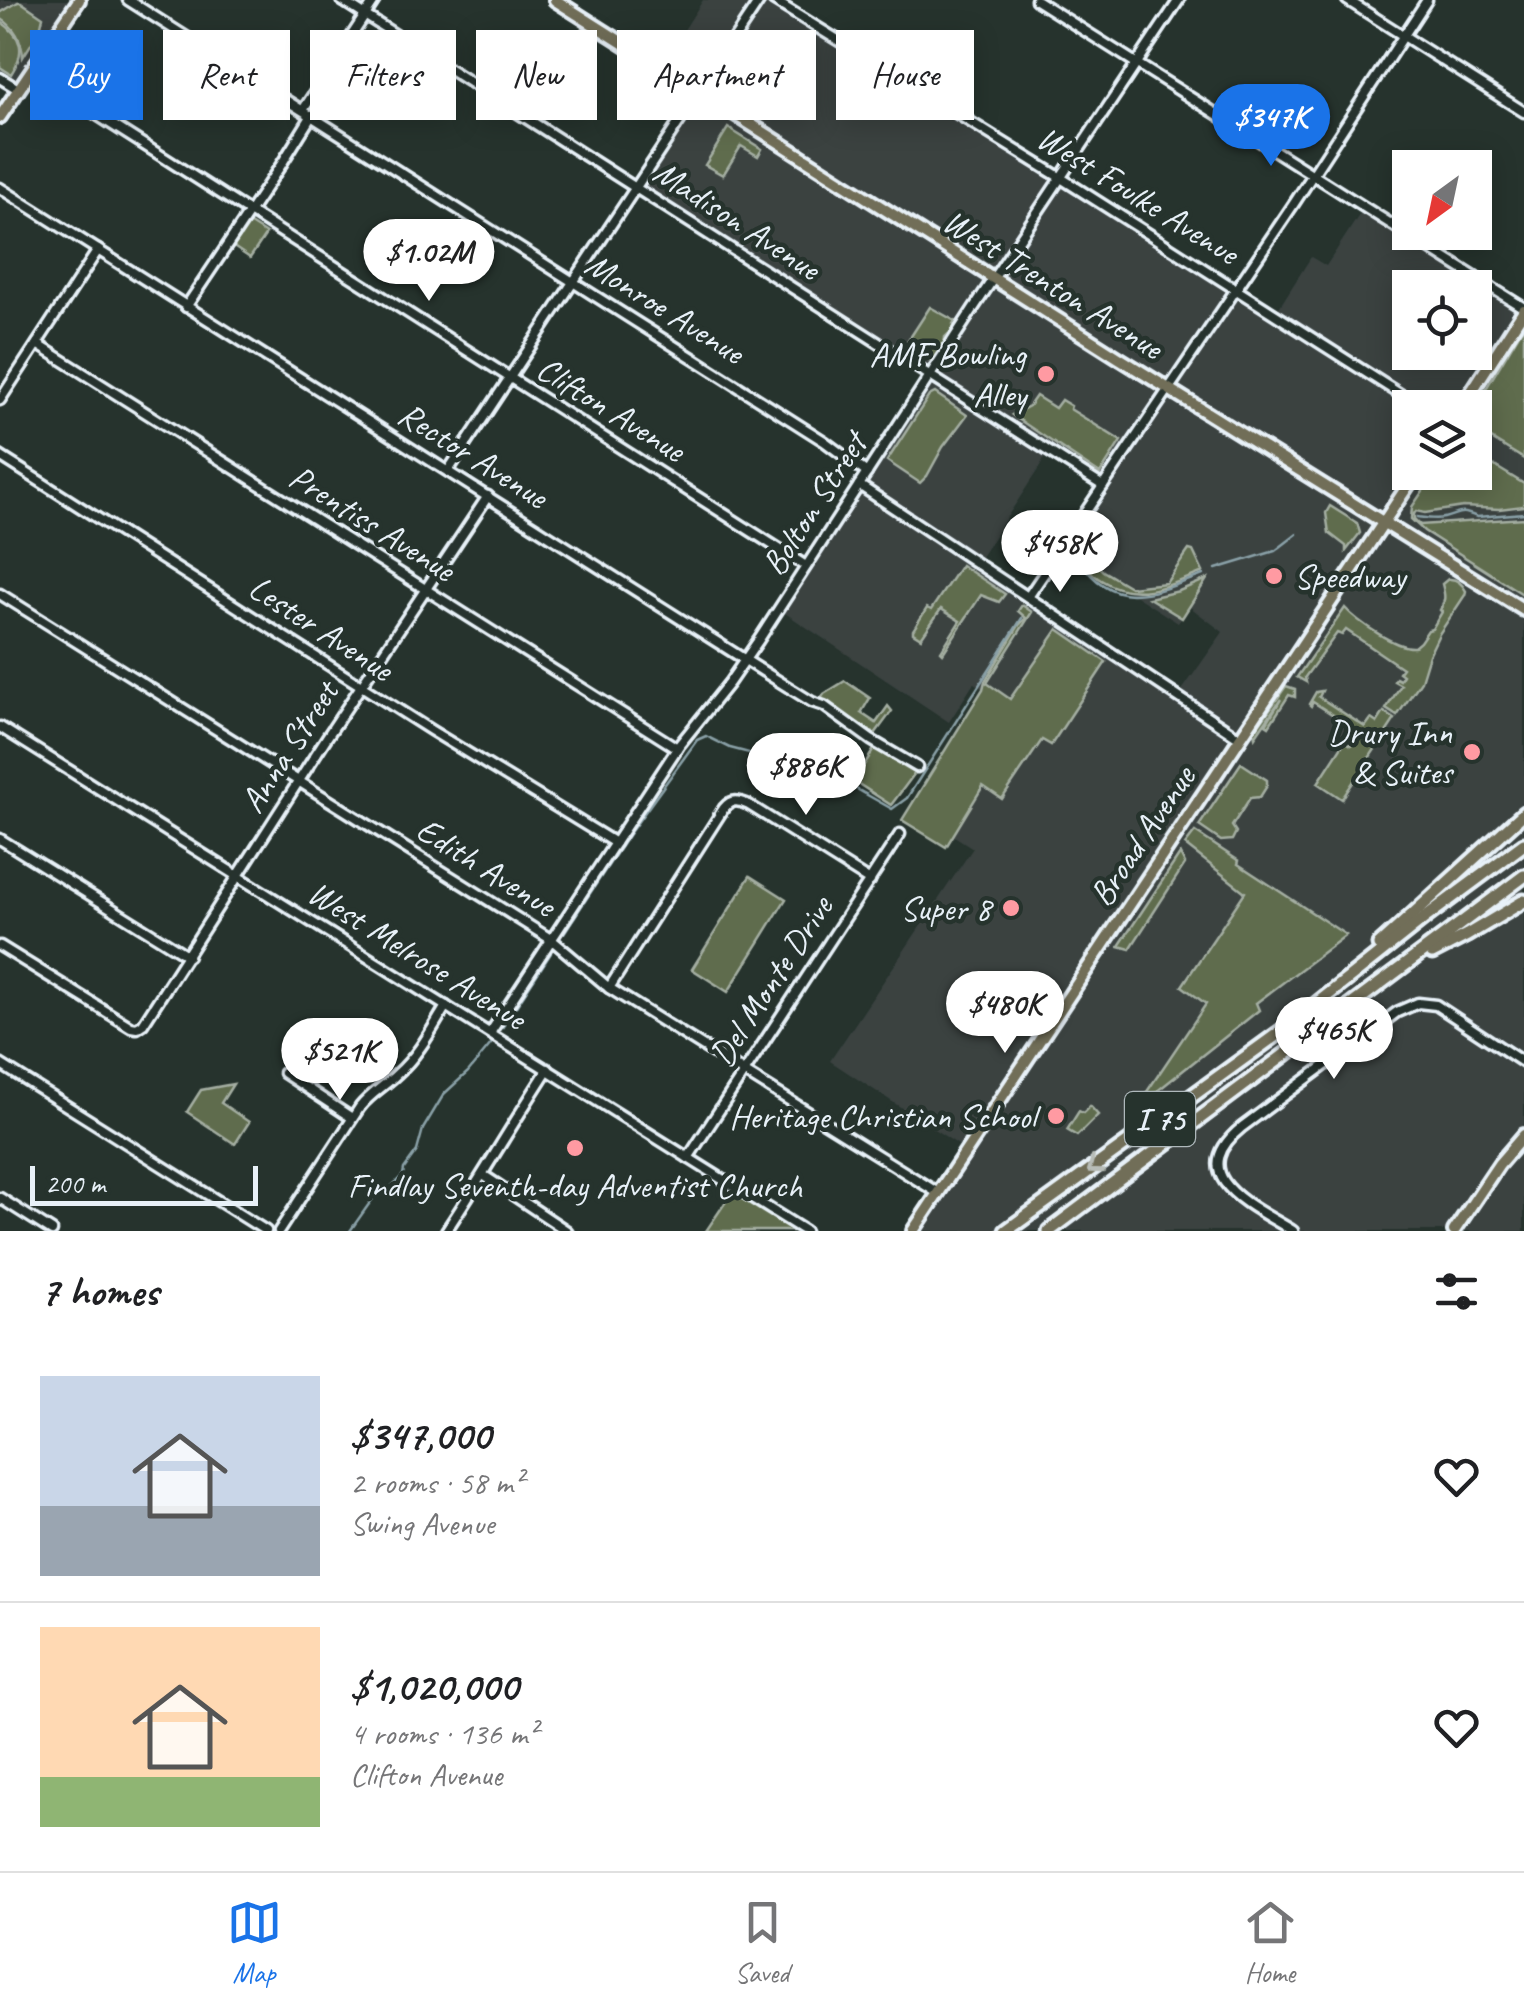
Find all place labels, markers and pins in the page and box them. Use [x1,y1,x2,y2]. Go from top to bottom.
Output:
pin: $347K [1201,84,1341,169]
pin: $1.02M [348,219,510,304]
place label: AMF Bowling Alley [869,332,1029,417]
marker: AMF Bowling Alley [1035,363,1057,385]
pin: $458K [990,510,1130,595]
place label: Speedway [1294,554,1408,599]
marker: Speedway [1263,565,1285,587]
place label: Drury Inn & Suites [1328,710,1455,795]
pin: $886K [736,733,876,818]
marker: Drury Inn & Suites [1461,741,1483,763]
place label: Super 8 [900,886,994,931]
marker: Super 8 [1000,897,1022,919]
pin: $480K [935,971,1075,1056]
pin: $465K [1264,997,1404,1082]
pin: $521K [270,1018,410,1103]
place label: Heritage Christian School [729,1094,1042,1139]
marker: Heritage Christian School [1045,1105,1067,1127]
marker: Findlay Seventh-day Adventist Church [564,1137,586,1159]
place label: Findlay Seventh-day Adventist Church [348,1163,803,1208]

